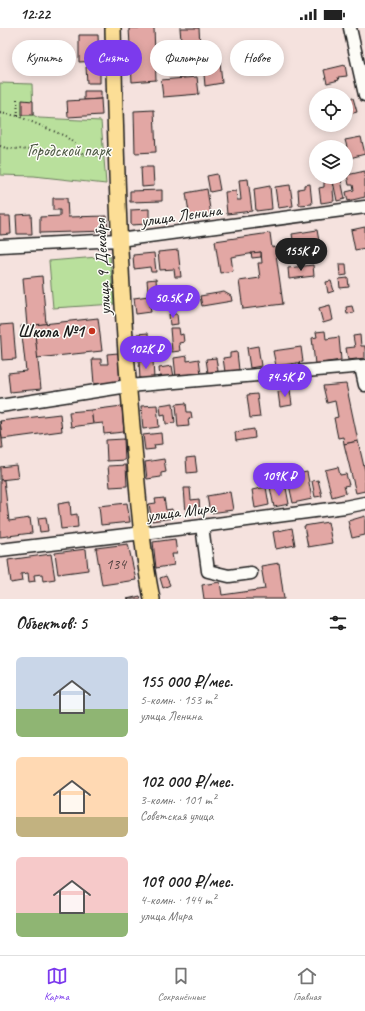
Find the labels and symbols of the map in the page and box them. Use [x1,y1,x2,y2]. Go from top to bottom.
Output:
park label: Городской парк [27,140,113,161]
street label: улица Ленина [139,199,225,232]
street label: улица 9 Декабря [89,217,116,317]
pin: 155K ₽ [268,238,334,272]
pin: 50.5K ₽ [136,285,210,319]
place label: Школа №1 [18,321,86,342]
marker: Школа №1 [87,326,97,336]
pin: 102K ₽ [113,336,179,370]
pin: 74.5K ₽ [248,364,322,398]
pin: 109K ₽ [246,463,312,497]
street label: улица Мира [145,497,217,526]
house number: 134 [106,555,127,574]

